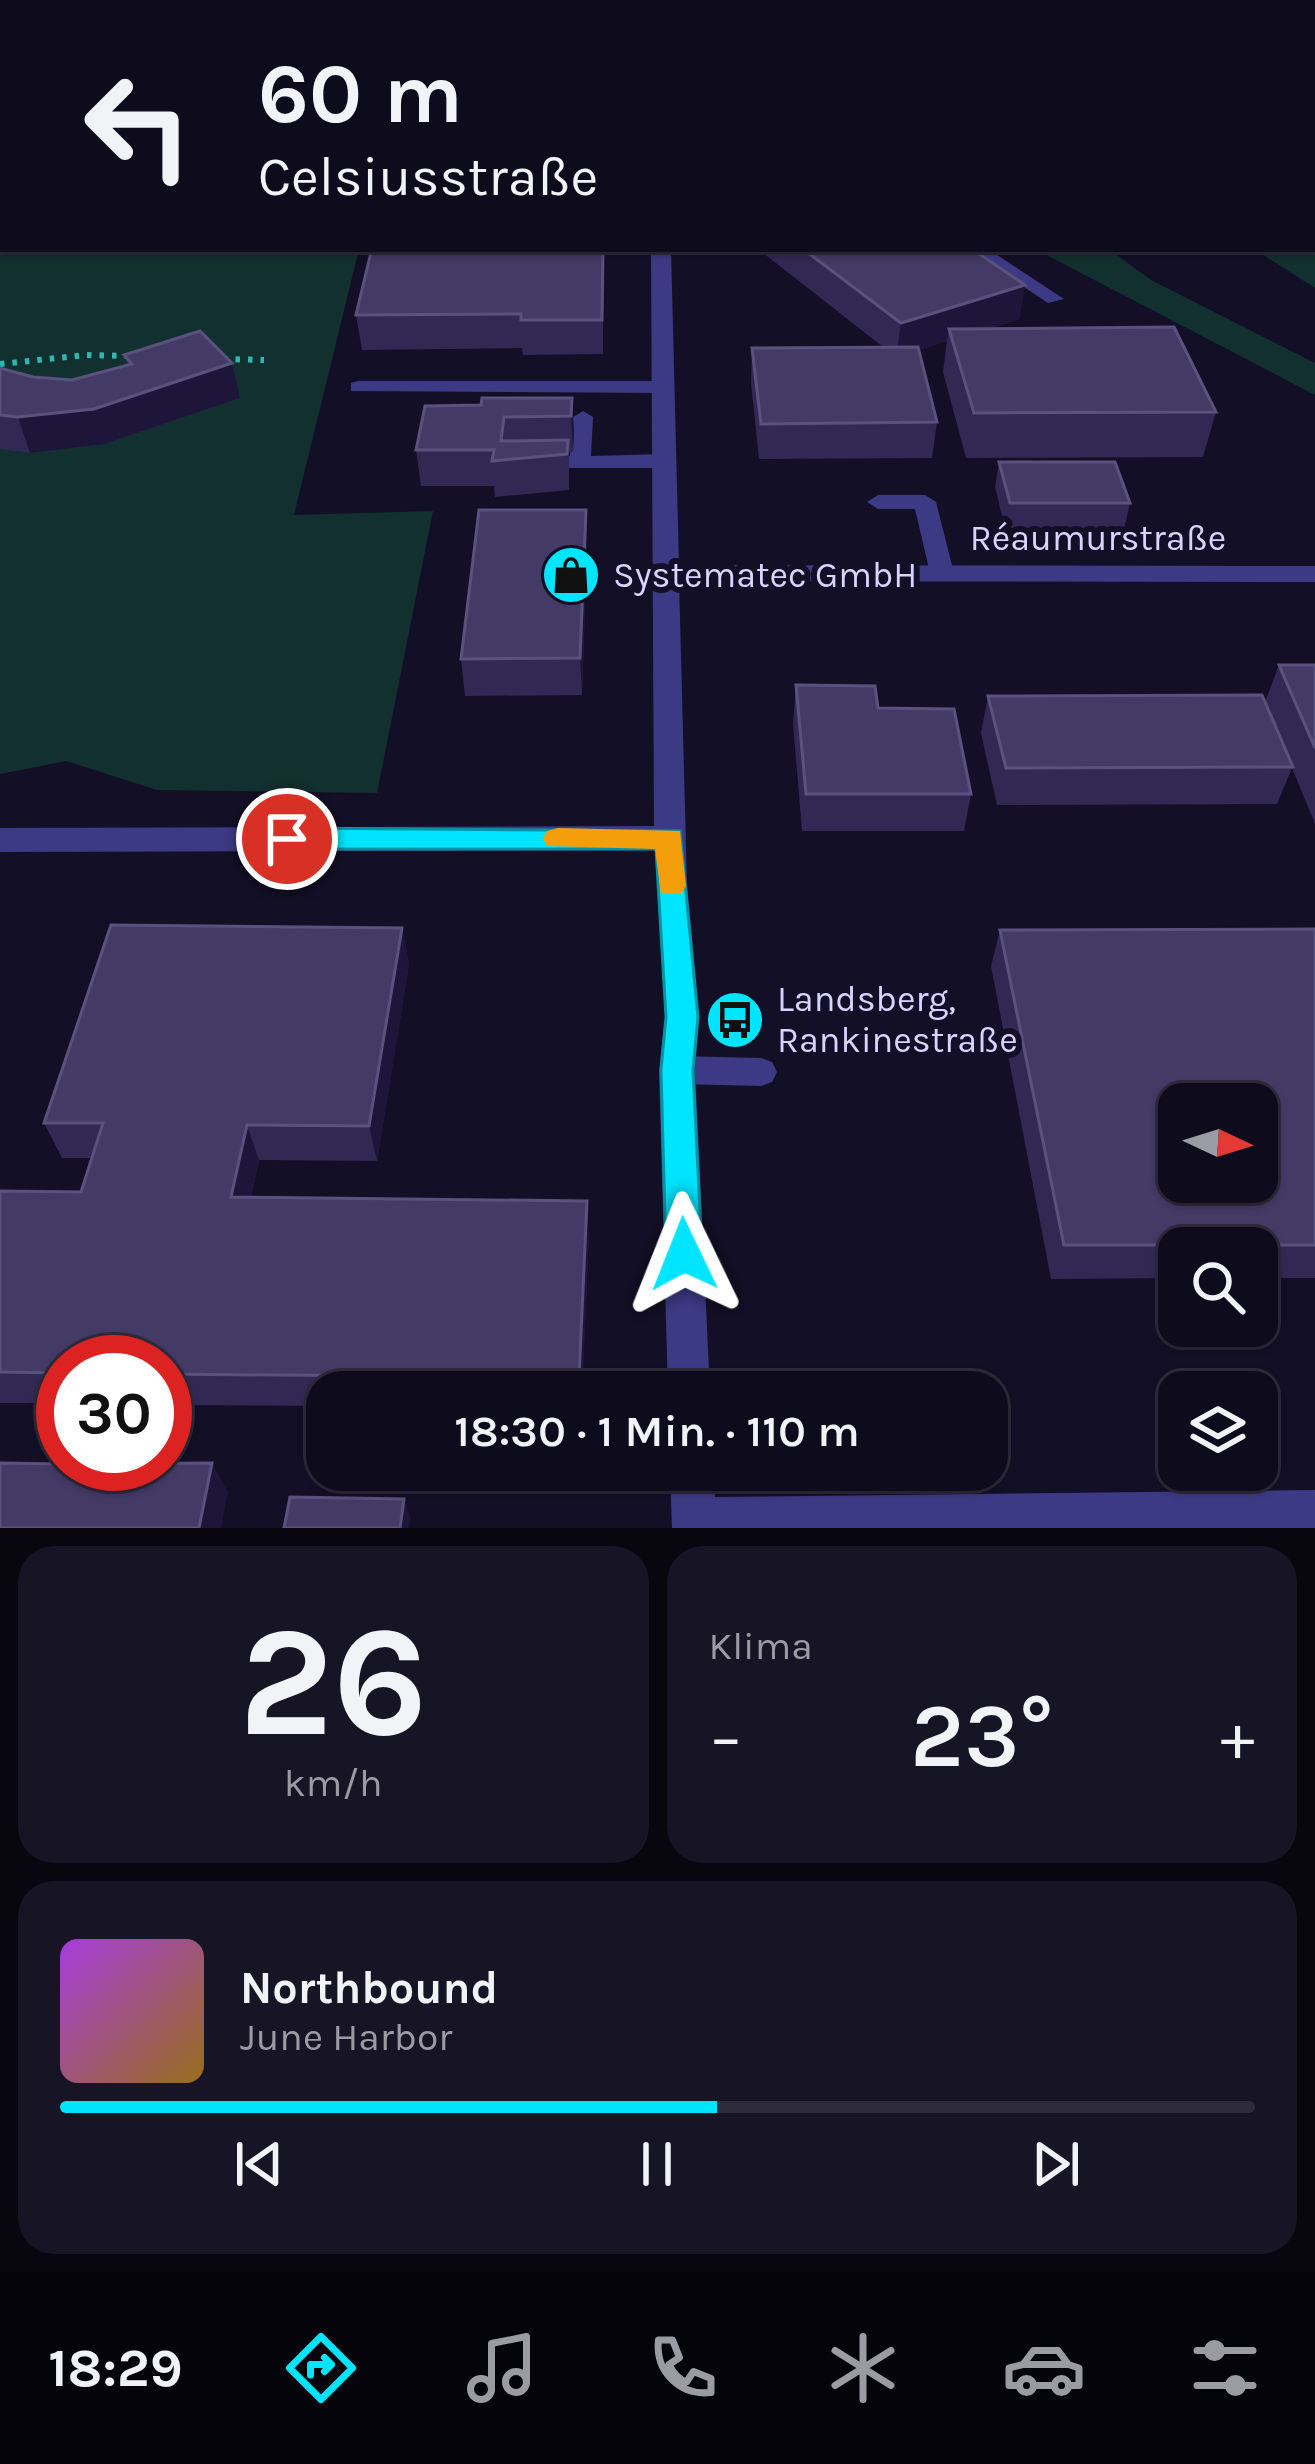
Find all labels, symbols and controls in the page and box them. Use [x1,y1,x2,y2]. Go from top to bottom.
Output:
text: 60 m [258,45,463,143]
icon: left [60,48,216,204]
text: Celsiusstraße [258,145,598,209]
street label: Réaumurstraße [970,517,1226,559]
shop icon: Systematec GmbH [540,544,602,606]
place label: Systematec GmbH [613,554,917,596]
pin [236,788,338,890]
icon: arrive [254,806,320,872]
place label: Landsberg, Rankinestraße [777,978,1018,1061]
bus stop icon: Landsberg, Rankinestraße [704,989,766,1051]
north arrow [1158,1083,1278,1203]
map controls [1158,1083,1278,1491]
position arrow [621,1191,747,1317]
button: search [1158,1227,1278,1347]
speed limit sign: 30 [36,1335,192,1491]
button: layers [1158,1371,1278,1491]
text: 18:30 · 1 Min. · 110 m [454,1405,860,1457]
text: 26 [239,1591,428,1773]
text: Klima [709,1623,813,1669]
text: 23° [910,1683,1053,1789]
text: − [709,1698,743,1776]
text: + [1220,1698,1255,1776]
text: km/h [284,1760,383,1806]
text: Northbound [240,1962,498,2014]
text: June Harbor [240,2014,452,2060]
icon: previous [226,2131,292,2197]
icon: pause [624,2131,690,2197]
icon: next [1023,2131,1089,2197]
icon: directions [279,2326,363,2410]
icon: music [460,2326,544,2410]
icon: phone [641,2326,725,2410]
icon: climate [821,2326,905,2410]
icon: car [1002,2326,1086,2410]
icon: filters [1183,2326,1267,2410]
text: 18:29 [48,2336,183,2400]

